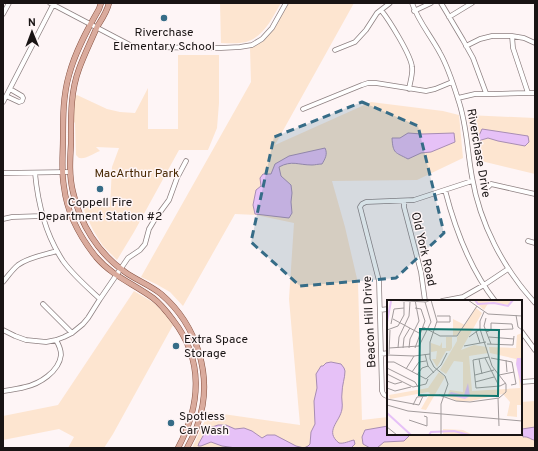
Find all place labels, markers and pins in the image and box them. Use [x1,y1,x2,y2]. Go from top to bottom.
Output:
marker: Riverchase Elementary School [159,13,169,23]
place label: Riverchase Elementary School [113,25,215,55]
marker: Coppell Fire Department Station #2 [95,184,105,194]
place label: Coppell Fire Department Station #2 [38,195,162,225]
place label: Extra Space Storage [184,332,248,362]
marker: Extra Space Storage [171,341,181,351]
place label: Spotless Car Wash [179,409,229,439]
marker: Spotless Car Wash [166,418,176,428]

